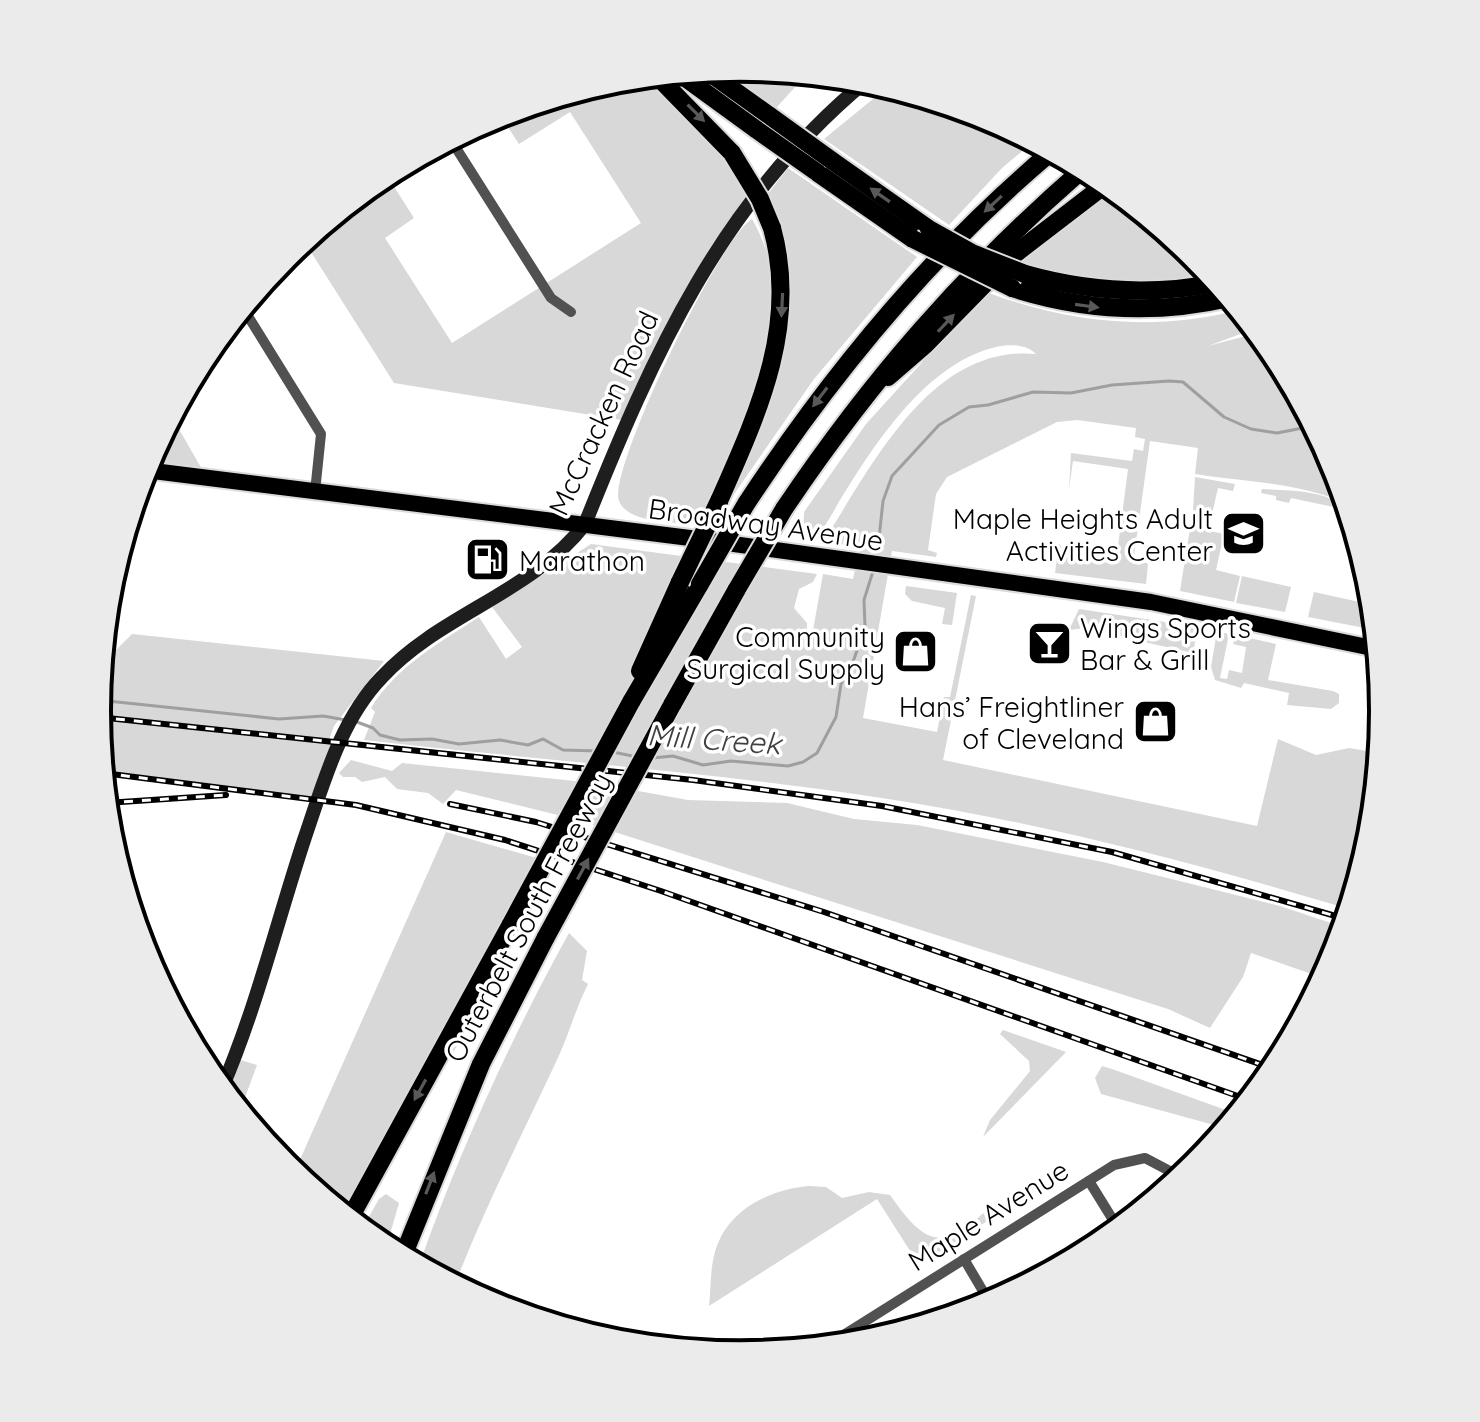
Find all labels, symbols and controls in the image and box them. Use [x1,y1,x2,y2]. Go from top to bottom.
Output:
one-way arrow [686,103,705,122]
one-way arrow [869,188,890,203]
one-way arrow [984,194,1003,212]
one-way arrow [775,293,788,318]
one-way arrow [1075,300,1100,313]
street label: McCracken Road [540,305,666,521]
one-way arrow [936,314,954,333]
one-way arrow [812,387,828,407]
street label: Broadway Avenue [646,490,886,558]
place label: Maple Heights Adult Activities Center [953,501,1213,568]
school or university icon: Maple Heights Adult Activities Center [1220,510,1268,558]
fuel station icon: Marathon [464,536,512,584]
place label: Marathon [519,543,645,578]
place label: Wings Sports Bar & Grill [1080,610,1251,677]
place label: Community Surgical Supply [686,619,885,686]
bar icon: Wings Sports Bar & Grill [1025,619,1073,667]
shop icon: Community Surgical Supply [892,628,940,676]
place label: Hans’ Freightliner of Cleveland [899,689,1124,756]
shop icon: Hans’ Freightliner of Cleveland [1131,698,1179,746]
water label: Mill Creek [646,715,785,763]
street label: Outerbelt South Freeway [437,766,619,1068]
one-way arrow [577,857,590,880]
one-way arrow [413,1079,427,1102]
street label: Maple Avenue [901,1152,1075,1278]
one-way arrow [424,1171,437,1195]

